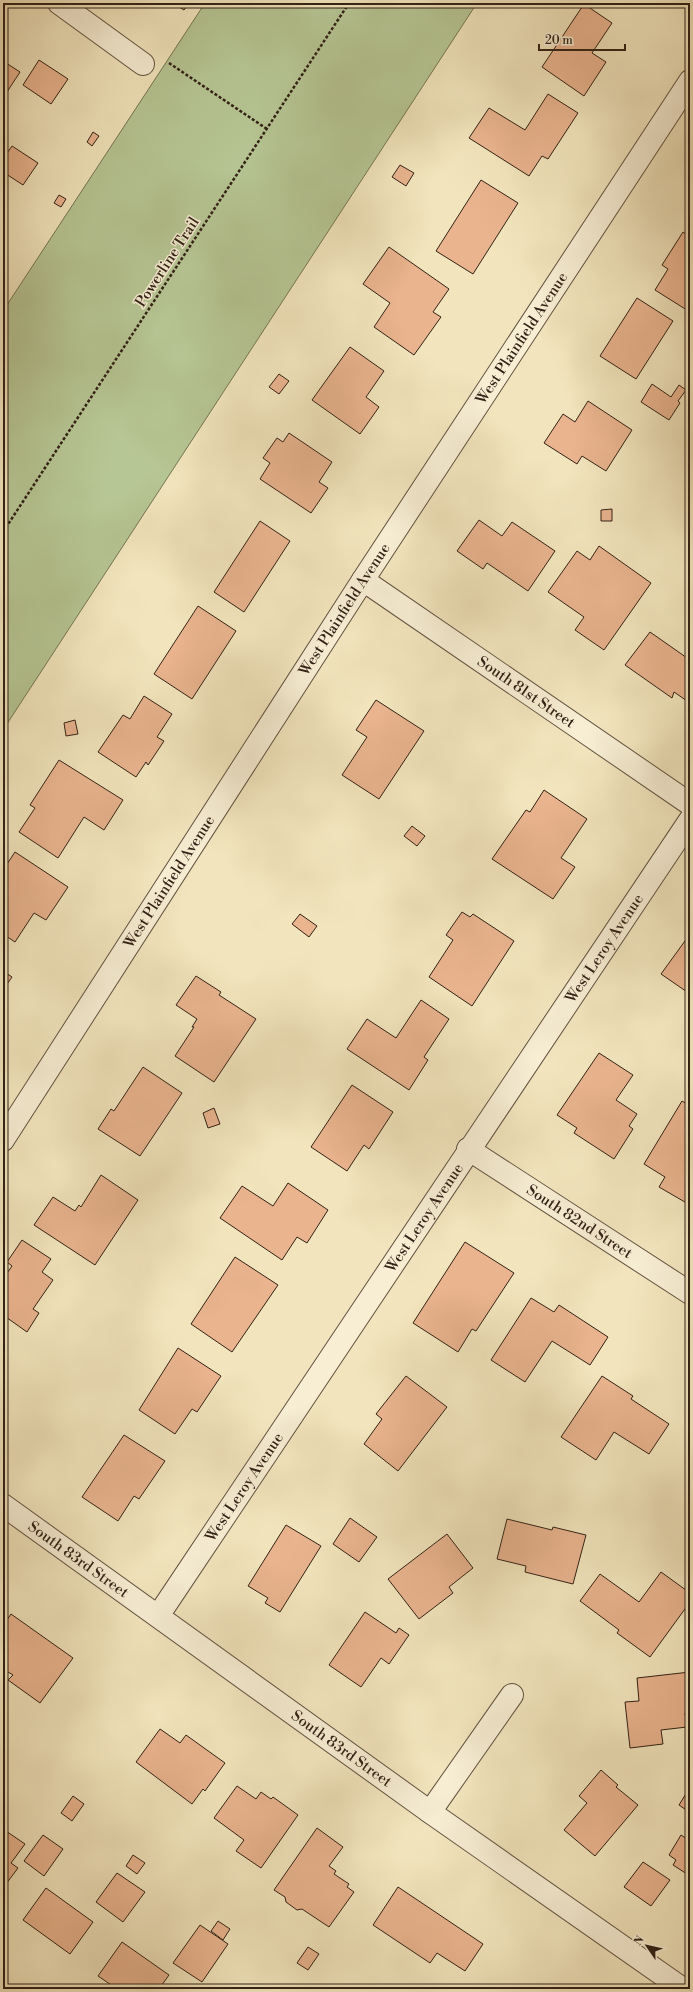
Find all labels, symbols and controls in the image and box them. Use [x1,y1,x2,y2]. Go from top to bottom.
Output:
scale bar [539,26,625,52]
text: 20 m [545,33,573,48]
street label: Powerline Trail [131,213,204,311]
street label: West Plainfield Avenue [471,269,572,409]
street label: West Plainfield Avenue [294,540,395,680]
street label: South 81st Street [473,652,579,733]
street label: West Plainfield Avenue [119,812,219,953]
street label: West Leroy Avenue [561,891,648,1008]
street label: West Leroy Avenue [381,1160,468,1277]
street label: South 82nd Street [523,1181,636,1263]
street label: West Leroy Avenue [201,1429,288,1546]
street label: South 83rd Street [24,1517,133,1603]
street label: South 83rd Street [287,1706,396,1792]
north arrow [627,1926,667,1966]
text: N [631,1933,648,1948]

